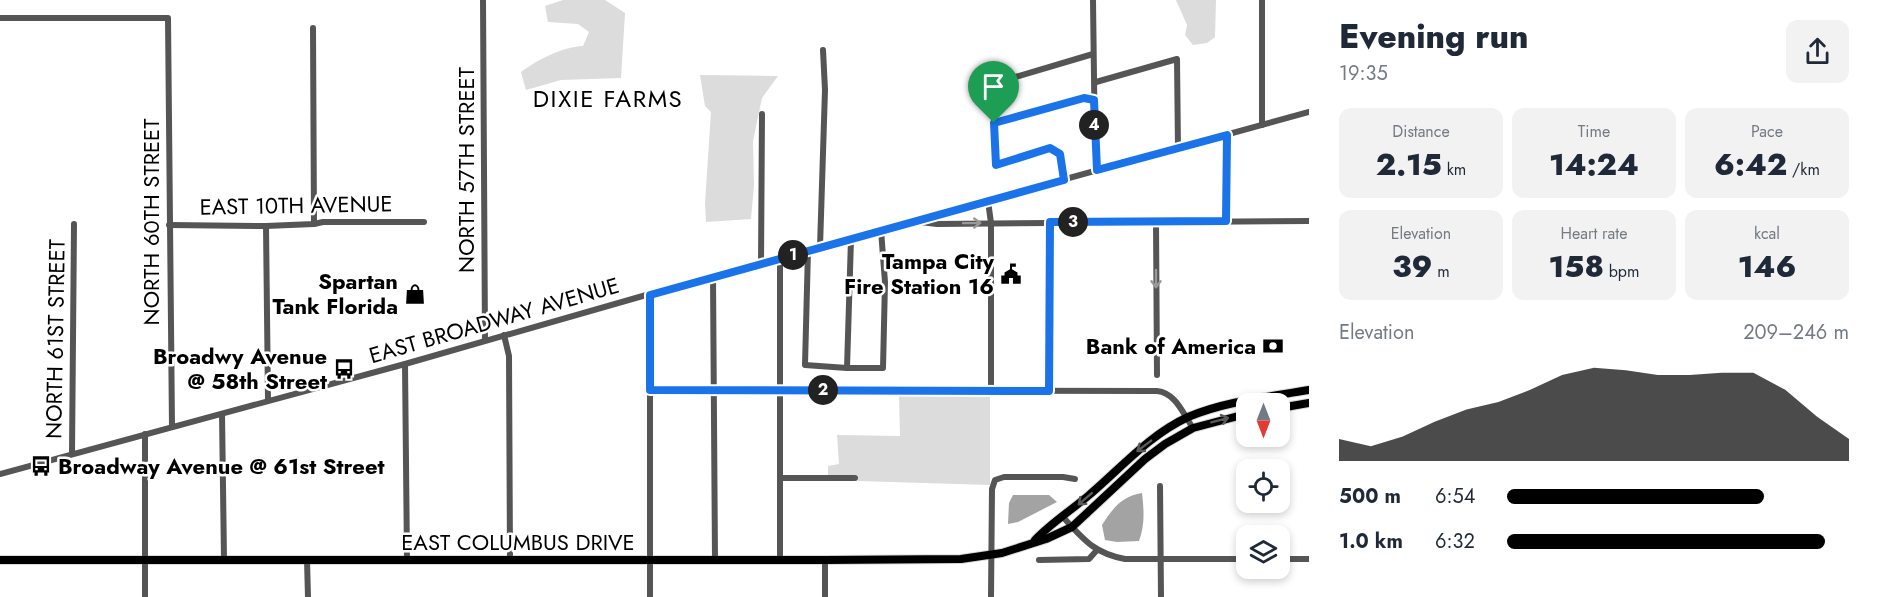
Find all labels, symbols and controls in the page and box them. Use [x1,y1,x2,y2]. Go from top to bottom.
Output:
text: Evening run [1339,13,1529,60]
button: share [1786,20,1849,83]
text: 19:35 [1339,59,1388,88]
pin [968,61,1019,123]
street label: NORTH 57TH STREET [450,66,482,273]
icon: arrive [977,70,1010,103]
district label: DIXIE FARMS [533,81,683,116]
pin: 4 [1079,110,1109,140]
text: 4 [1088,113,1100,136]
street label: NORTH 60TH STREET [135,118,167,325]
text: Distance [1392,120,1450,143]
text: Time [1578,120,1610,143]
text: Pace [1751,120,1783,143]
text: 2.15 [1376,143,1442,186]
text: 14:24 [1549,143,1639,186]
text: 6:42 [1714,143,1787,186]
text: km [1442,158,1466,181]
text: /km [1787,158,1820,181]
street label: EAST 10TH AVENUE [199,187,393,223]
pin: 3 [1058,207,1088,237]
text: 3 [1068,210,1078,233]
one-way arrow [961,217,981,229]
text: Elevation [1391,222,1451,245]
text: Heart rate [1561,222,1627,245]
text: kcal [1754,222,1780,245]
street label: NORTH 61ST STREET [37,238,73,439]
pin: 1 [778,240,808,270]
text: 1 [789,243,797,266]
place label: Tampa City Fire Station 16 [844,245,995,302]
text: 39 [1392,245,1432,288]
text: 158 [1549,245,1604,288]
text: 146 [1738,245,1796,288]
text: m [1432,260,1450,283]
text: bpm [1604,260,1639,283]
public building icon: Tampa City Fire Station 16 [999,262,1023,286]
place label: Spartan Tank Florida [272,265,398,322]
street label: EAST BROADWAY AVENUE [365,269,623,371]
one-way arrow [1150,269,1162,289]
shop icon: Spartan Tank Florida [403,282,427,306]
text: Elevation [1339,318,1414,347]
text: 209–246 m [1743,318,1849,347]
place label: Bank of America [1086,330,1256,362]
bank icon: Bank of America [1261,334,1285,358]
place label: Broadwy Avenue @ 58th Street [153,340,327,397]
bus stop icon: Broadwy Avenue @ 58th Street [332,357,356,381]
pin: 2 [808,375,838,405]
text: 2 [818,378,828,401]
north arrow [1236,393,1290,447]
map controls [1236,393,1290,579]
one-way arrow [1210,414,1229,426]
one-way arrow [1136,440,1152,453]
place label: Broadway Avenue @ 61st Street [58,450,384,482]
bus stop icon: Broadway Avenue @ 61st Street [29,454,53,478]
button: locate [1236,459,1290,513]
text: 500 m [1339,482,1401,511]
text: 6:54 [1435,482,1475,511]
one-way arrow [1077,492,1092,506]
button: layers [1236,525,1290,579]
street label: EAST COLUMBUS DRIVE [401,526,635,558]
text: 1.0 km [1339,527,1403,556]
text: 6:32 [1435,527,1475,556]

